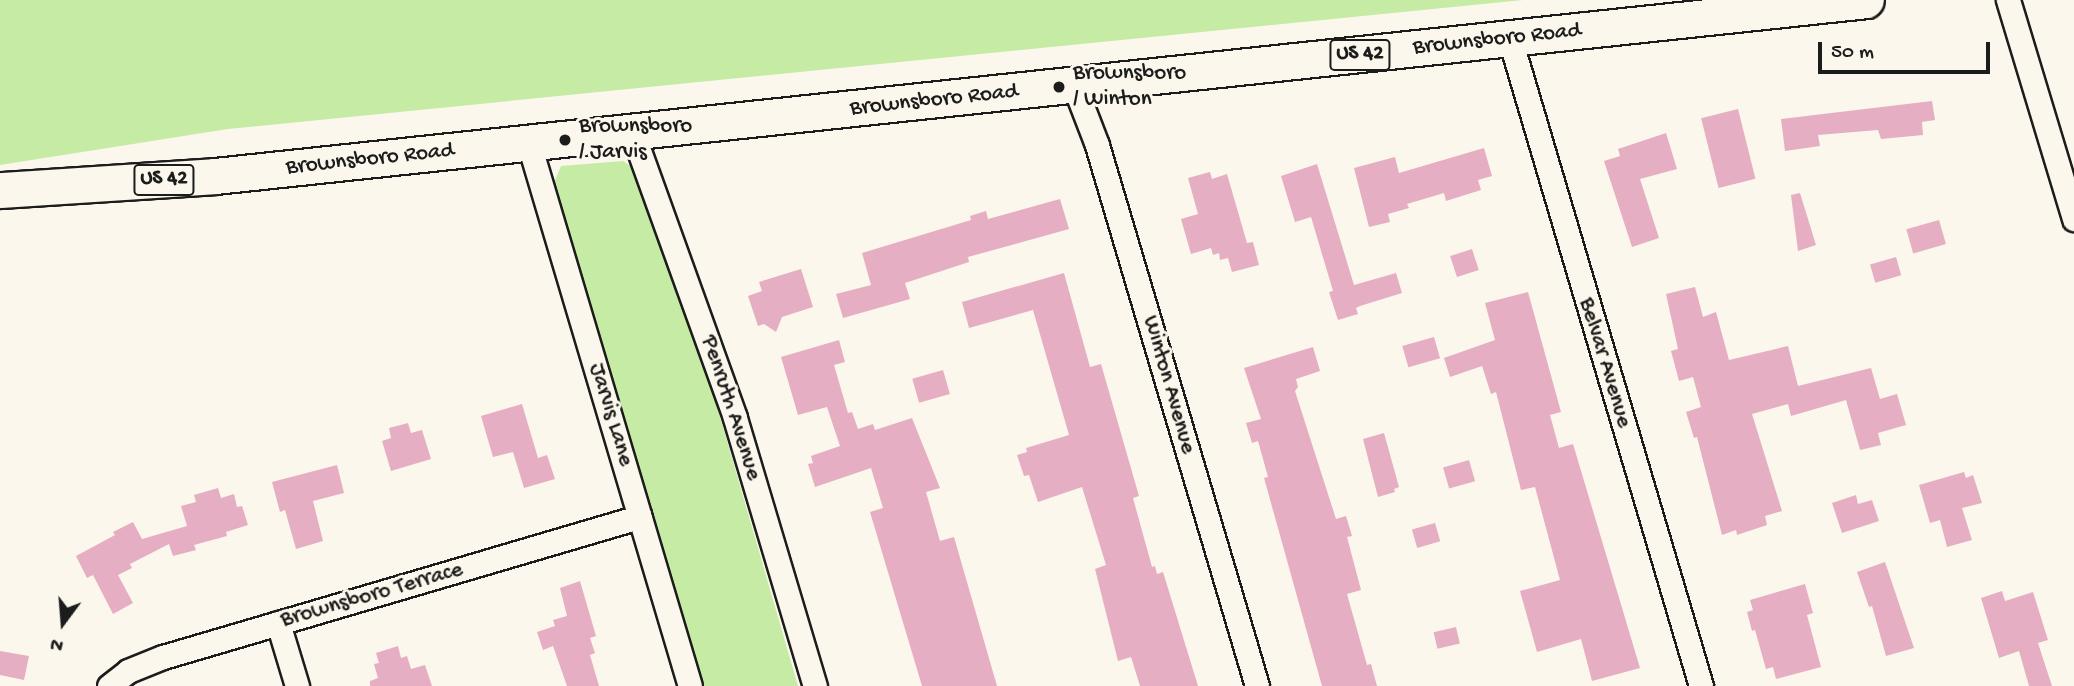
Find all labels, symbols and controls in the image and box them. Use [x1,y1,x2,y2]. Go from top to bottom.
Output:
street label: Brownsboro Road [1412,17,1582,63]
scale bar [1822,28,1994,72]
road number: US 42 [1328,38,1392,72]
text: 50 m [1831,41,1874,66]
place label: Brownsboro / Winton [1073,60,1186,114]
street label: Brownsboro Road [849,78,1019,124]
marker: Brownsboro / Winton [1051,79,1067,95]
place label: Brownsboro / Jarvis [579,113,692,167]
marker: Brownsboro / Jarvis [557,132,573,148]
street label: Brownsboro Road [285,137,455,183]
road number: US 42 [132,162,196,198]
street label: Belvar Avenue [1571,295,1637,431]
street label: Winton Avenue [1135,313,1201,457]
street label: Penruth Avenue [694,332,766,484]
street label: Jarvis Lane [581,360,639,470]
street label: Brownsboro Terrace [278,557,466,635]
north arrow [28,588,98,658]
text: N [48,631,66,656]

